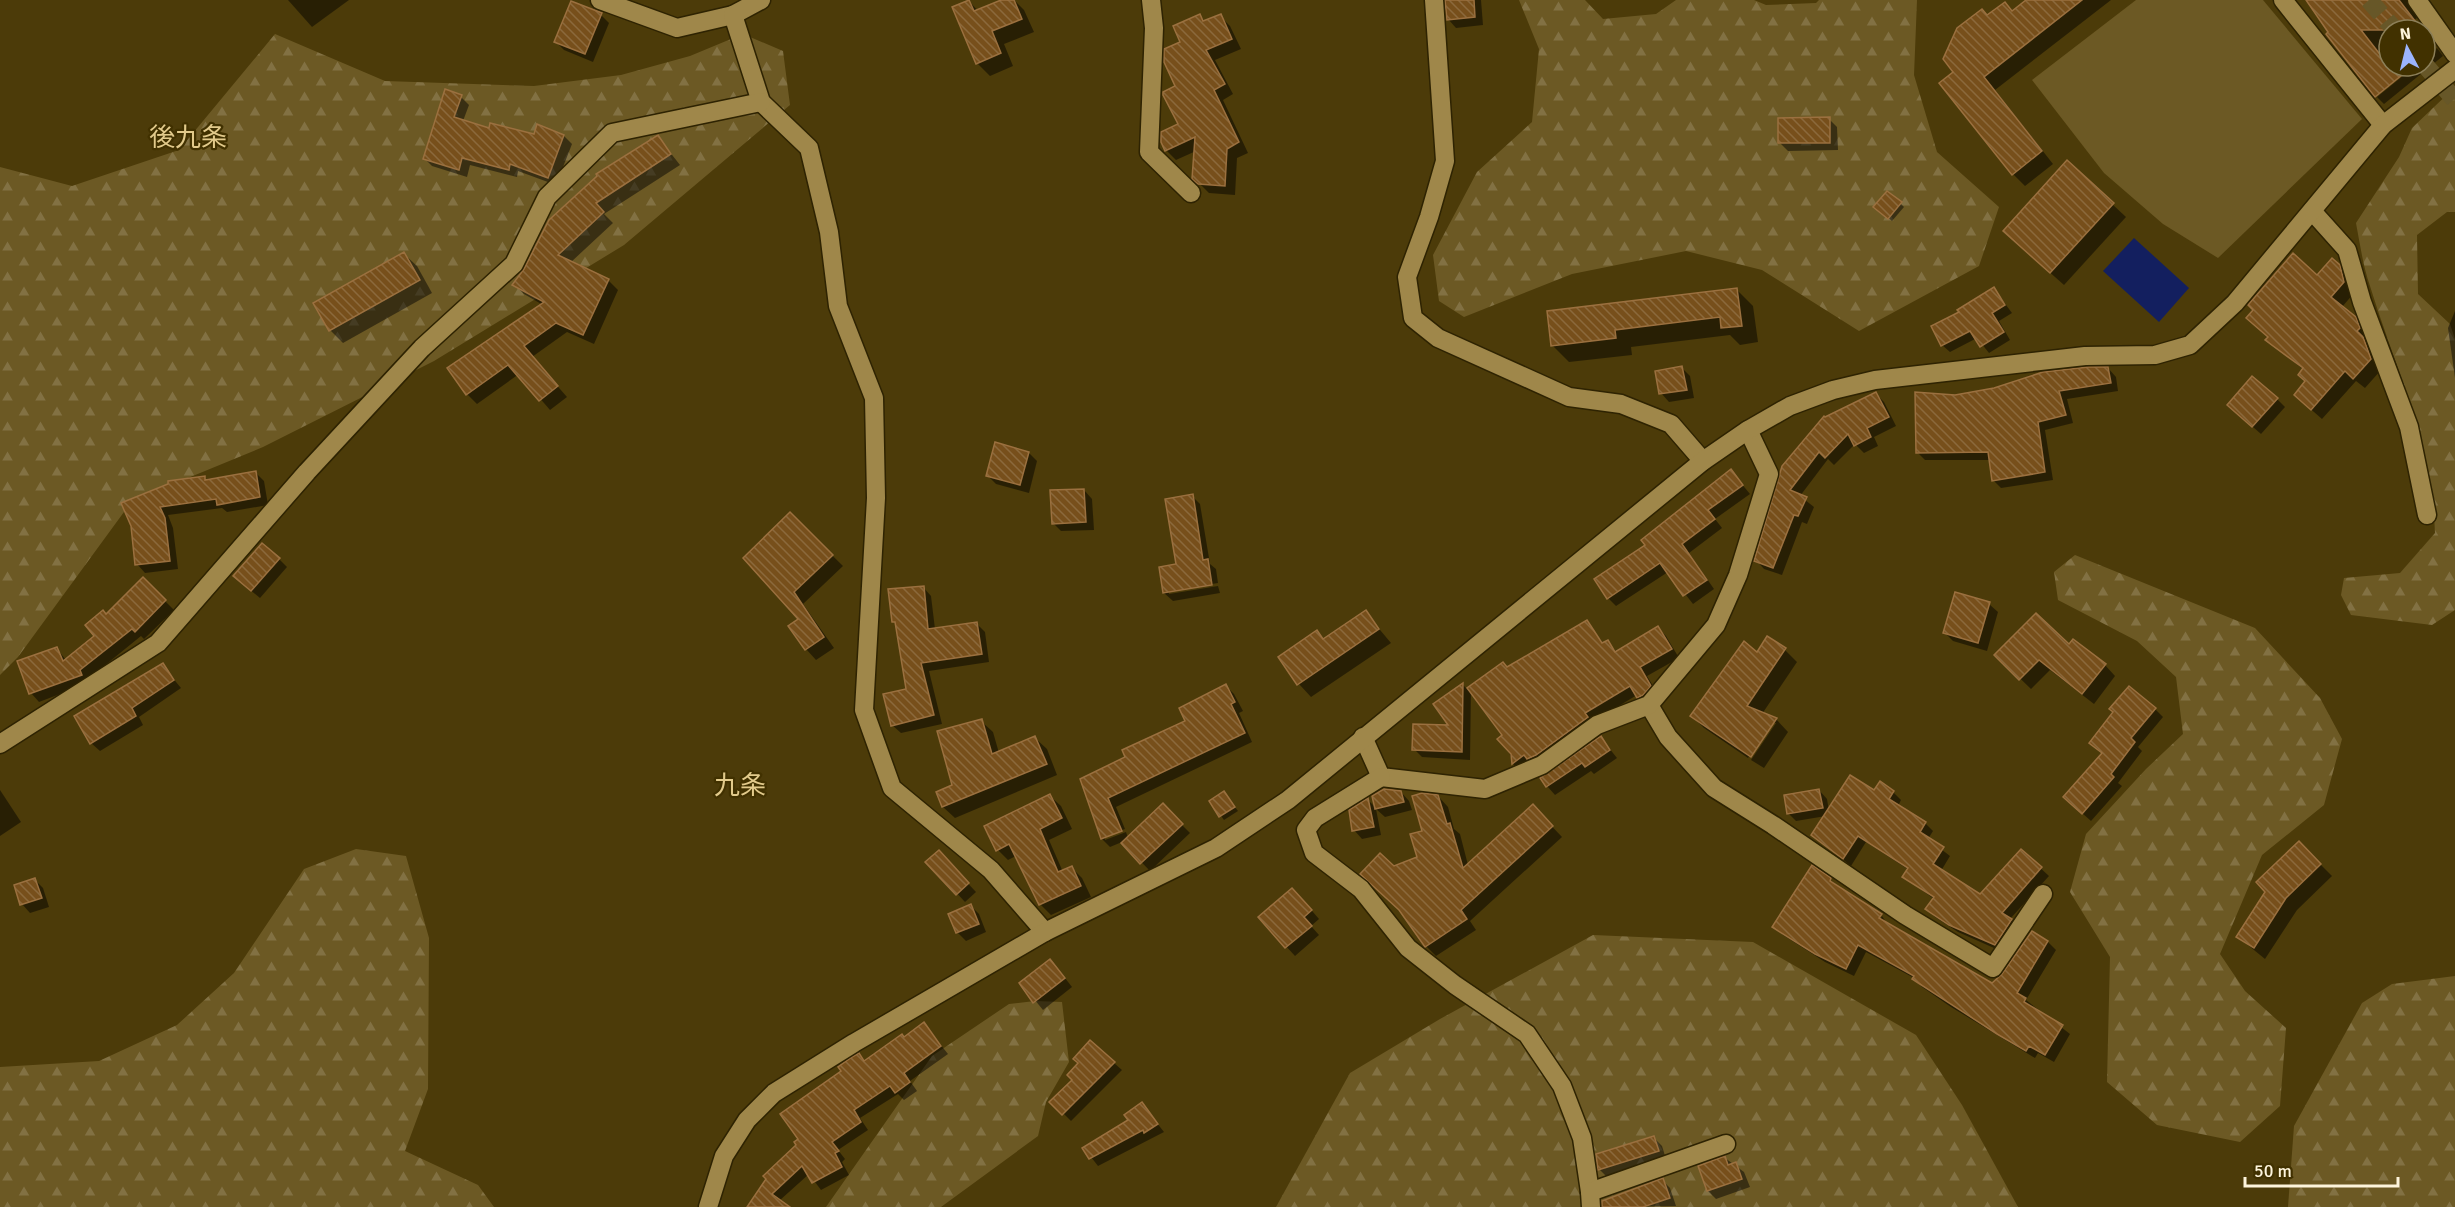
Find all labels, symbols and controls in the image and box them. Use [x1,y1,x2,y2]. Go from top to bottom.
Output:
north arrow [2377,18,2437,78]
text: N [2399,24,2412,45]
district label: 後九条 [149,122,227,154]
district label: 九条 [714,770,766,802]
scale bar [2245,1150,2398,1188]
text: 50 m [2254,1160,2292,1182]

